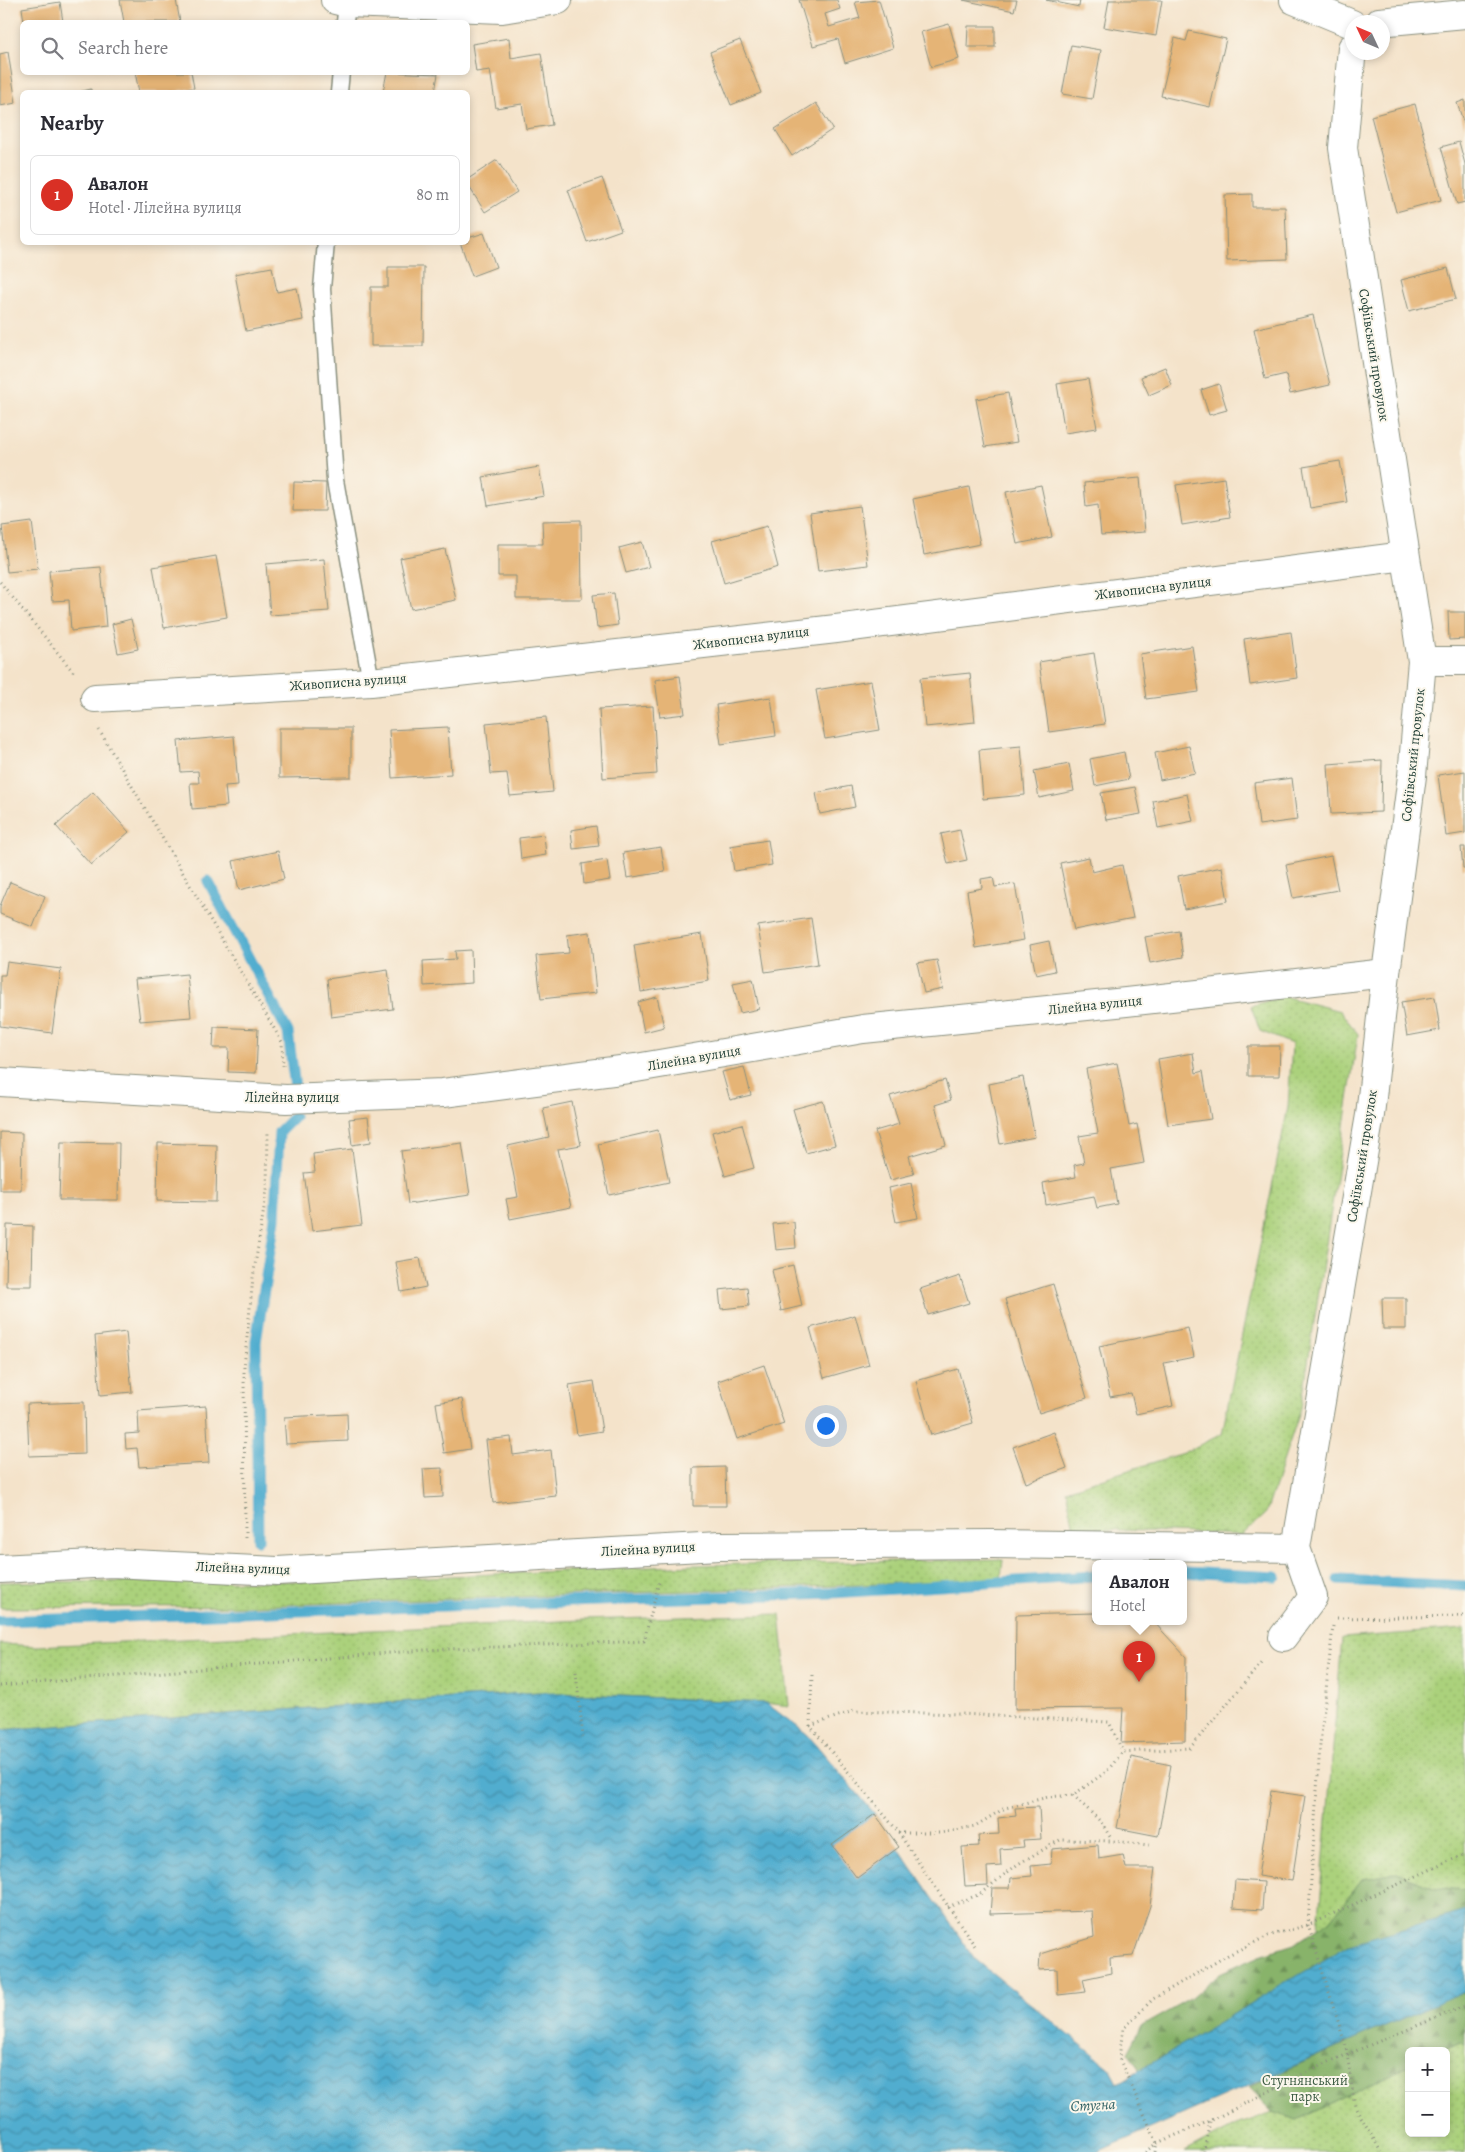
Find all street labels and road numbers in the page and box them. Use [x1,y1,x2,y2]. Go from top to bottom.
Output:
street label: Софіївський провулок [1354,287,1394,423]
street label: Живописна вулиця [1094,571,1212,605]
street label: Живописна вулиця [692,621,810,655]
street label: Живописна вулиця [289,668,407,696]
street label: Софіївський провулок [1397,687,1429,823]
street label: Лілейна вулиця [1047,991,1143,1019]
street label: Лілейна вулиця [646,1040,742,1076]
street label: Лілейна вулиця [245,1088,340,1107]
street label: Софіївський провулок [1342,1088,1382,1224]
street label: Лілейна вулиця [600,1537,696,1561]
street label: Лілейна вулиця [195,1557,291,1579]

